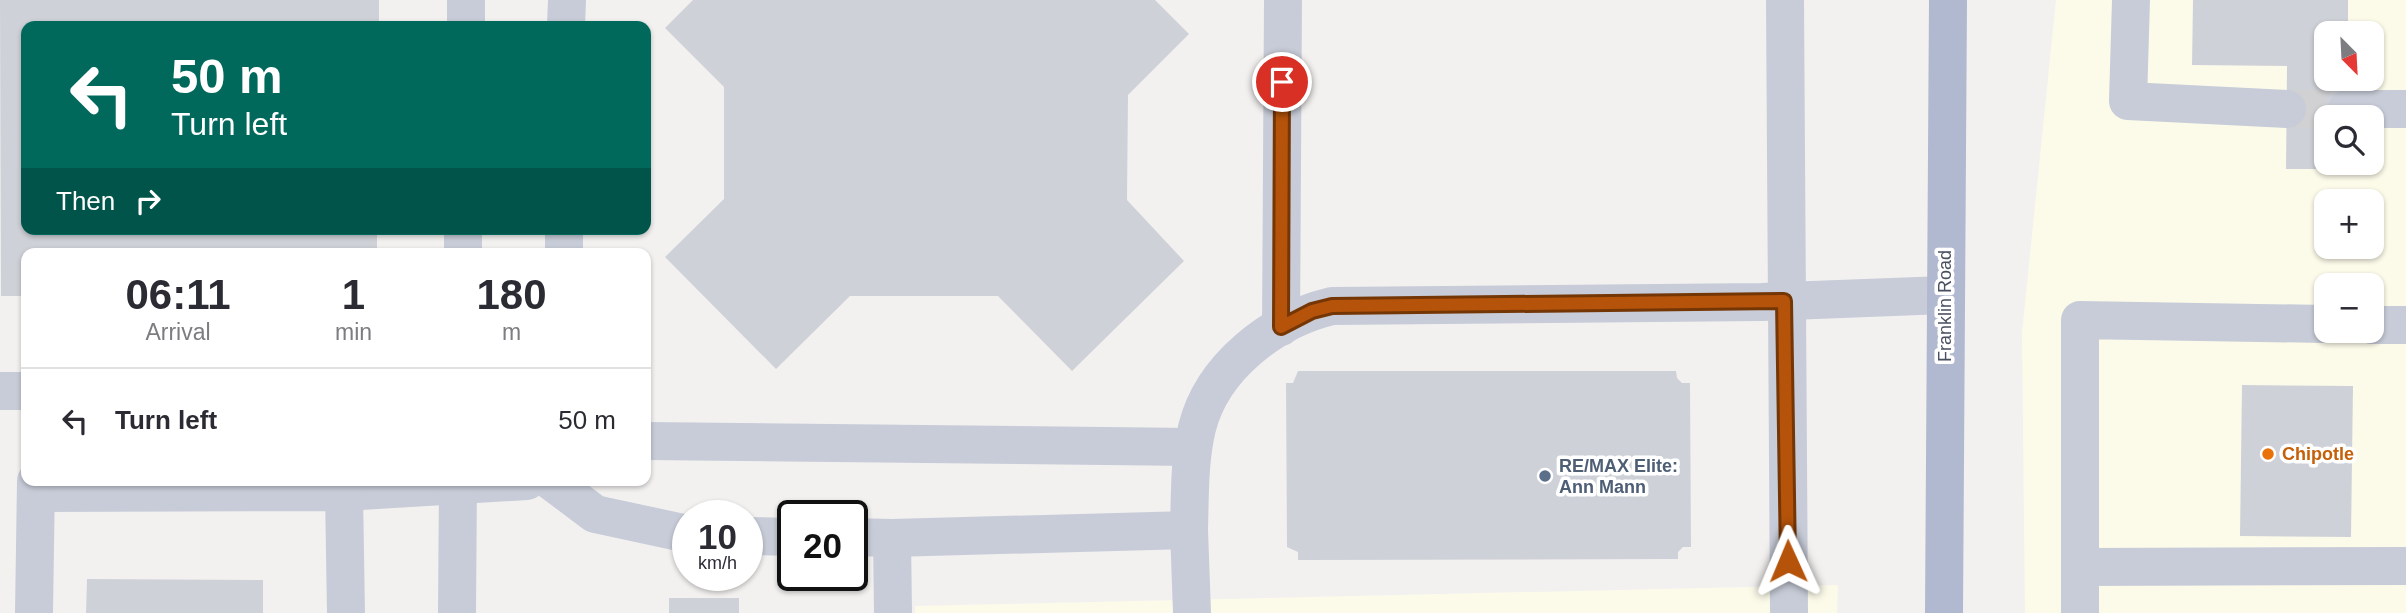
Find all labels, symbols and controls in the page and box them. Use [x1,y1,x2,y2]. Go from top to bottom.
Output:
north arrow [2314,21,2384,91]
map controls [2314,21,2384,343]
icon: left [56,49,147,140]
text: 50 m [171,49,283,103]
pin [1252,52,1312,112]
icon: arrive [1263,63,1301,101]
button: search [2314,105,2384,175]
text: Turn left [171,106,287,142]
icon: right [129,182,167,220]
text: Then [56,186,115,216]
button: + [2314,189,2384,259]
street label: Franklin Road [1935,250,1955,362]
text: 06:11 [125,271,231,318]
text: 1 [342,271,365,318]
text: 180 [476,271,547,318]
button: − [2314,273,2384,343]
text: Arrival [145,319,211,345]
text: min [335,319,372,345]
text: m [502,319,521,345]
icon: left [56,402,94,440]
text: Turn left [115,405,217,435]
text: 50 m [558,405,616,435]
place label: Chipotle [2282,444,2354,464]
marker: Chipotle [2260,446,2276,462]
place label: RE/MAX Elite: Ann Mann [1559,456,1678,497]
marker: RE/MAX Elite: Ann Mann [1537,468,1553,484]
speed limit sign: 20 [777,500,868,591]
text: 10 [698,517,737,556]
position arrow [1751,524,1825,598]
text: km/h [698,553,737,573]

